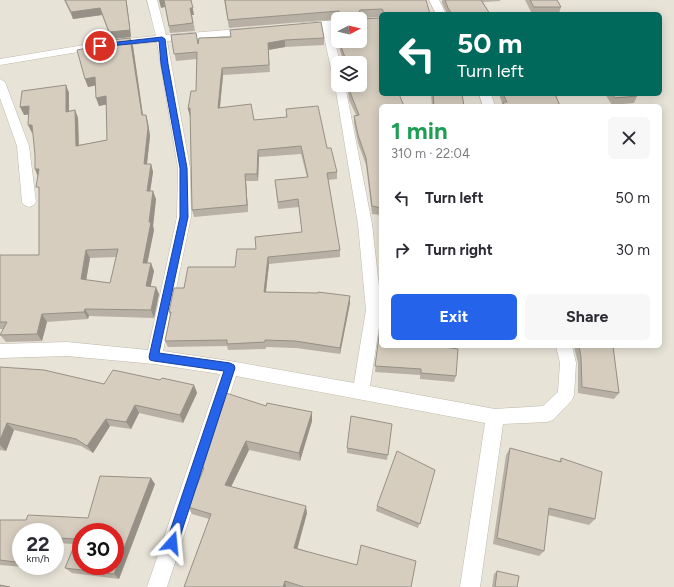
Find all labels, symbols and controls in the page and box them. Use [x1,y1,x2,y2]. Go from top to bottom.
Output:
north arrow [331,12,367,48]
map controls [331,12,367,92]
text: 50 m [457,26,523,60]
icon: left [391,28,443,80]
pin [83,29,117,63]
icon: arrive [89,35,111,57]
button: layers [331,56,367,92]
text: Turn left [457,60,524,82]
text: 1 min [391,116,448,145]
button: close [608,117,650,159]
text: 310 m · 22:04 [391,146,470,161]
icon: left [391,187,413,209]
text: Turn left [425,189,483,207]
text: 50 m [615,189,650,207]
icon: right [391,239,413,261]
text: Turn right [425,241,493,259]
text: 30 m [616,241,650,259]
button: Exit [391,294,517,340]
button: Share [525,294,650,340]
position arrow [151,522,193,564]
speed limit sign: 30 [72,523,124,575]
text: 22 [26,532,50,556]
text: km/h [27,552,49,565]

